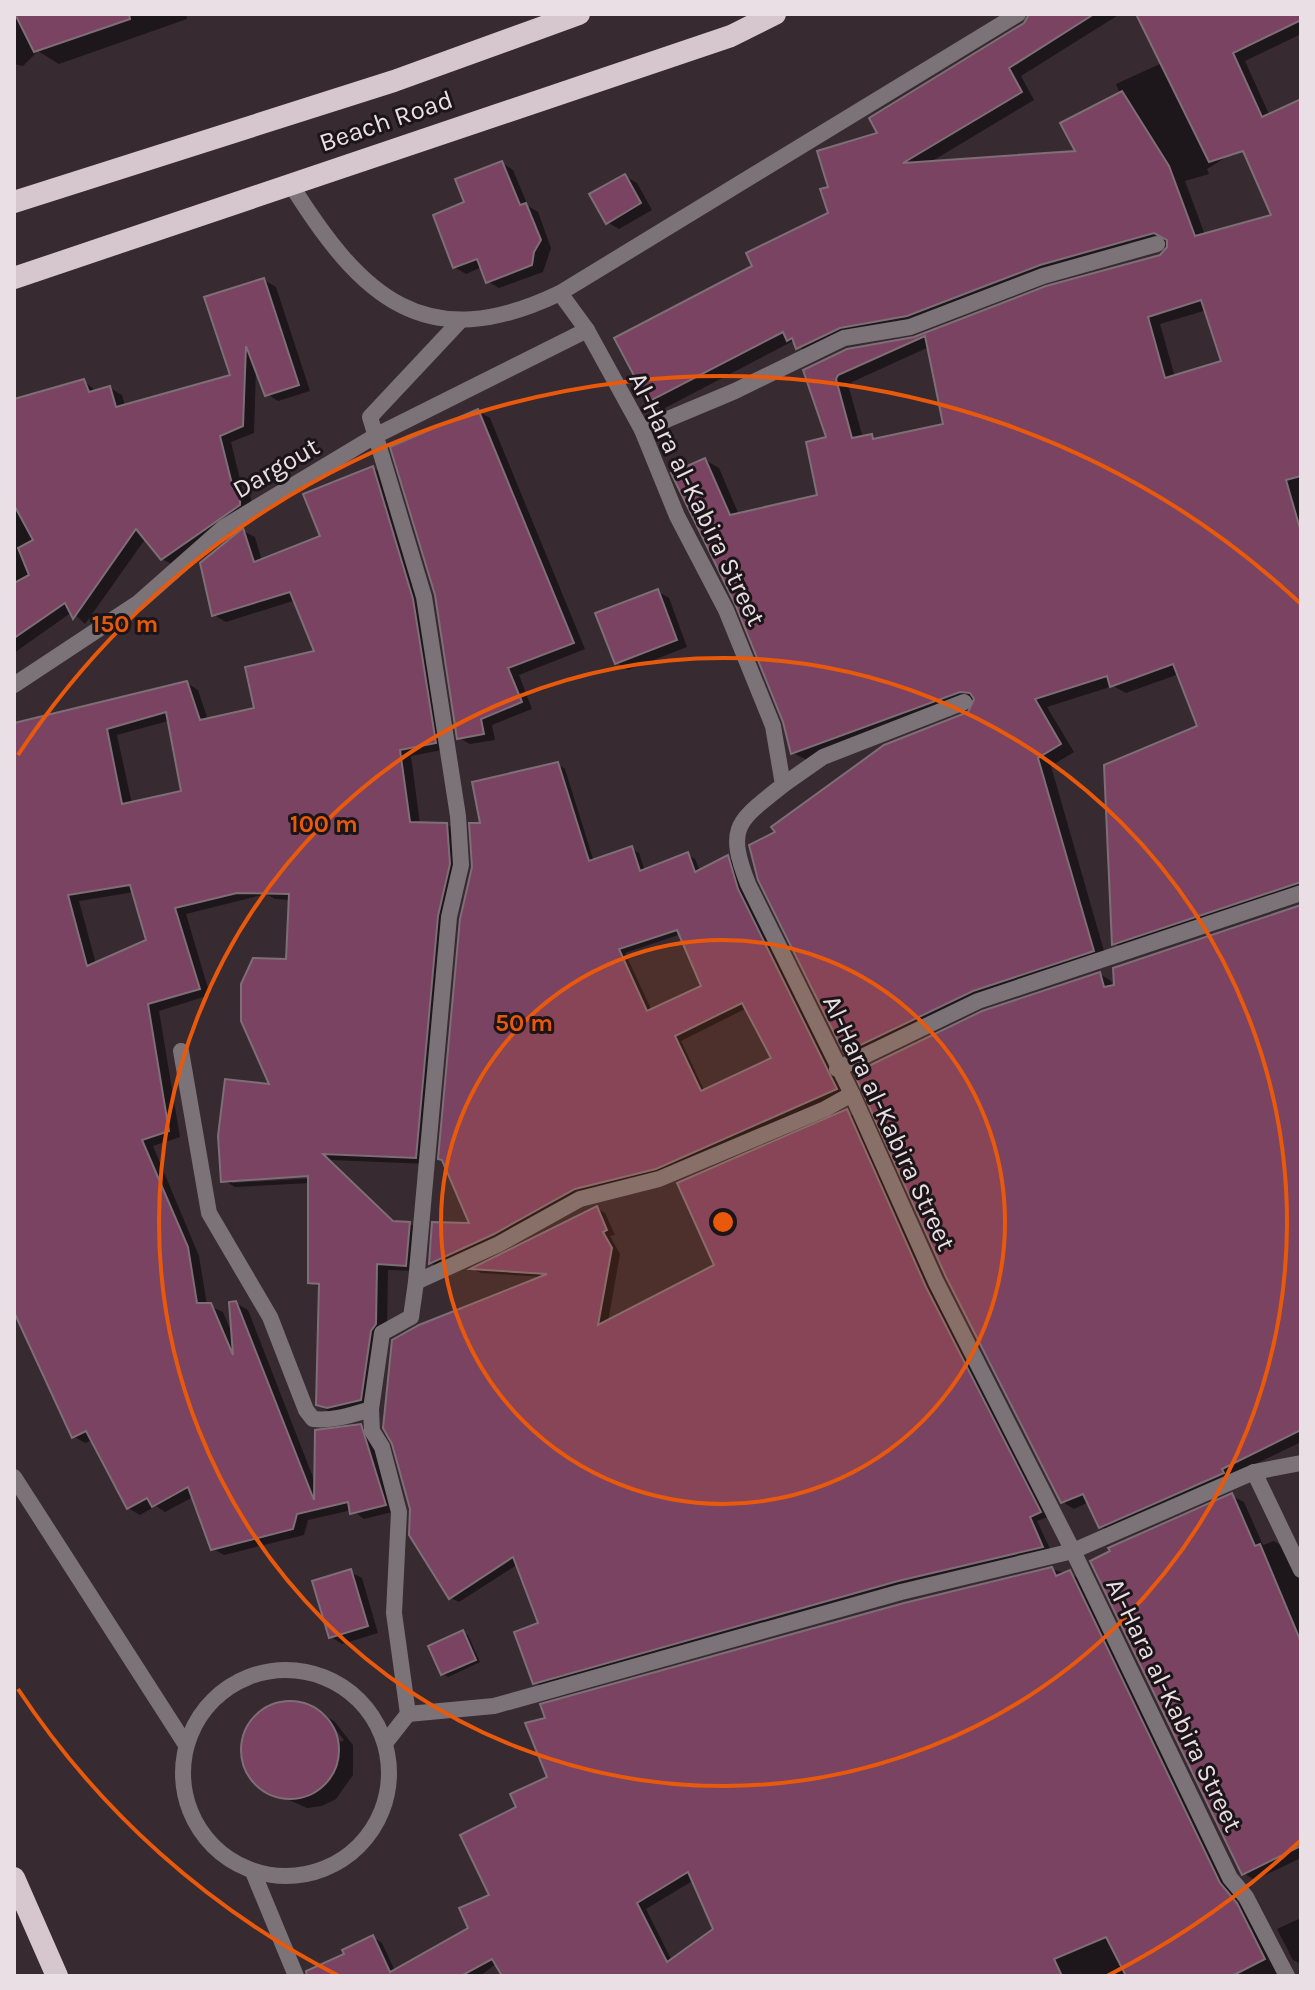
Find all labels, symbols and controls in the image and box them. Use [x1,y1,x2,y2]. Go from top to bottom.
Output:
street label: Beach Road [315,84,457,158]
street label: Al-Hara al-Kabira Street [622,367,772,631]
street label: Dargout [227,431,325,505]
text: 150 m [92,610,158,638]
text: 100 m [290,810,358,838]
street label: Al-Hara al-Kabira Street [816,990,962,1256]
text: 50 m [495,1009,553,1037]
centre of rings [709,1208,737,1236]
street label: Al-Hara al-Kabira Street [1099,1573,1249,1837]

